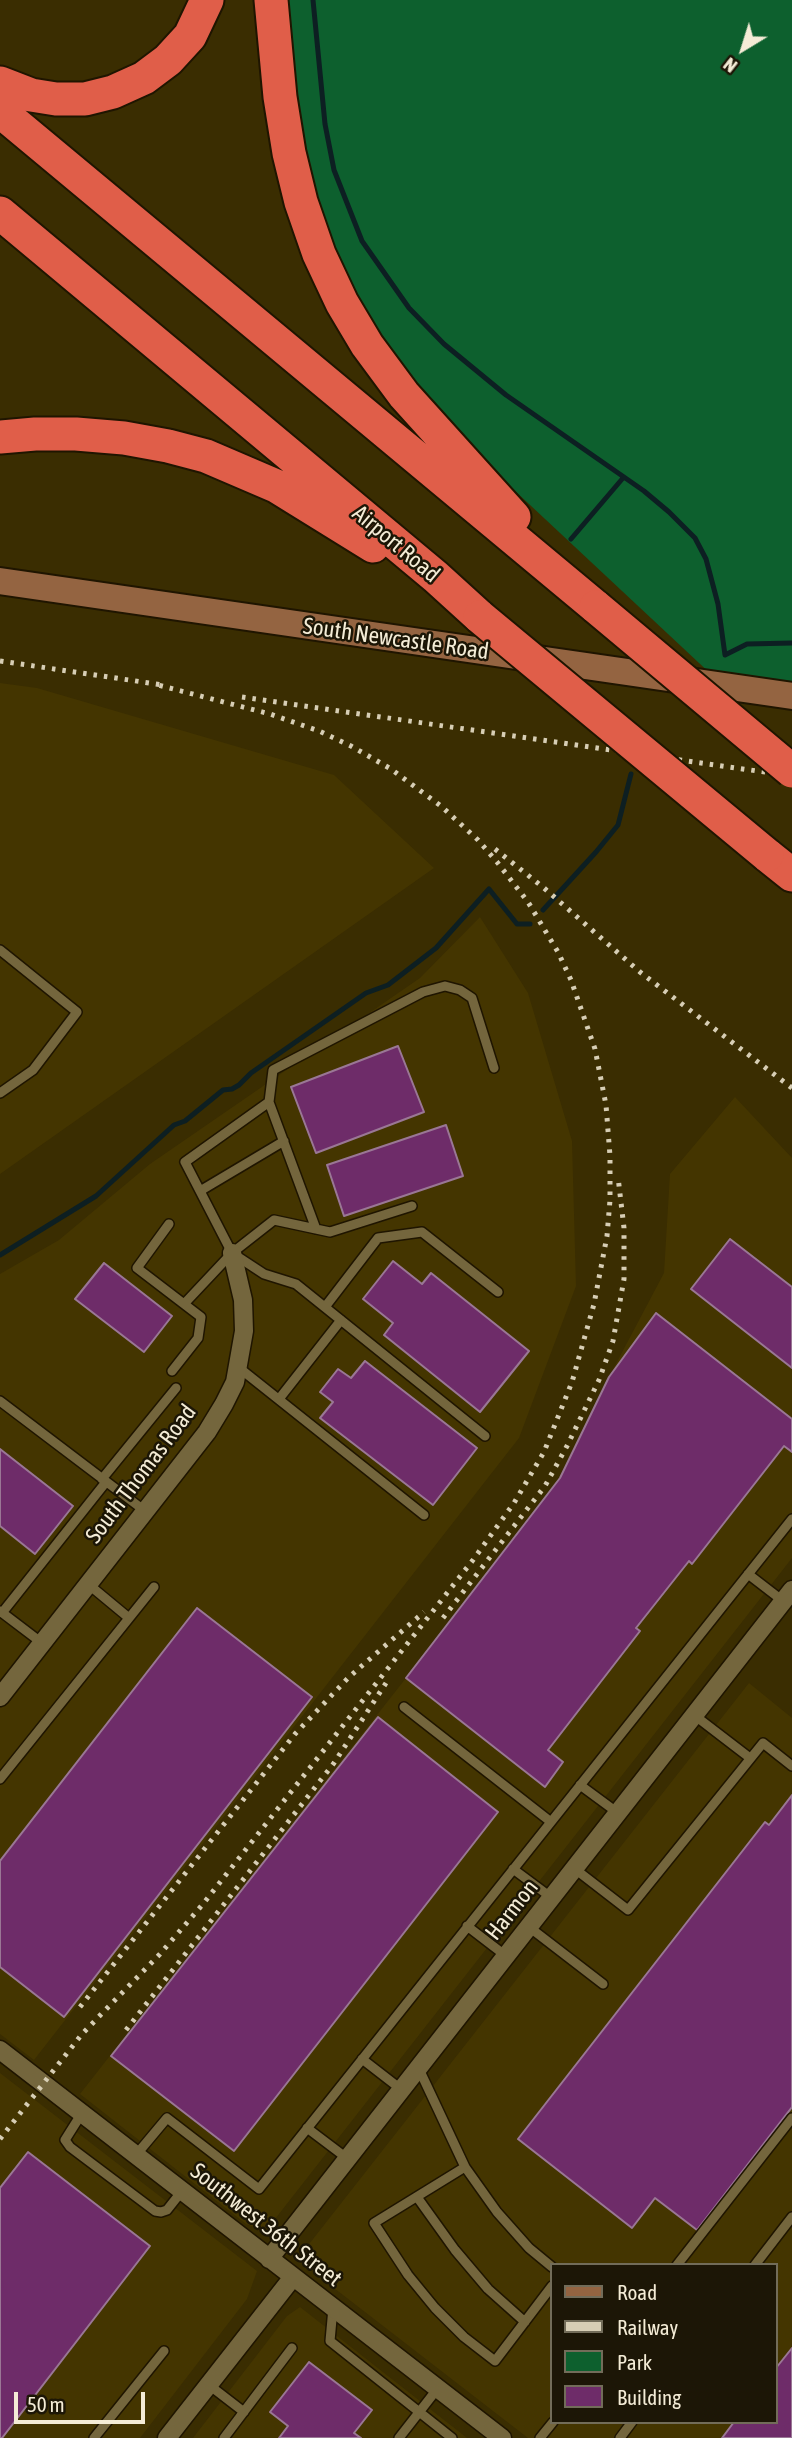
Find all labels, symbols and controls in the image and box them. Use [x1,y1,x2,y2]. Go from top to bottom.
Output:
north arrow [708,14,778,84]
text: N [719,53,741,78]
street label: Airport Road [347,500,445,588]
street label: South Newcastle Road [301,612,491,666]
street label: South Thomas Road [80,1399,202,1549]
street label: Harmon [480,1874,544,1946]
street label: Southwest 36th Street [185,2157,347,2293]
legend [550,2263,778,2424]
text: Road [617,2280,657,2304]
text: Railway [617,2315,678,2339]
text: Park [617,2350,652,2374]
scale bar [18,2378,149,2422]
text: Building [617,2385,681,2409]
text: 50 m [27,2392,65,2416]

